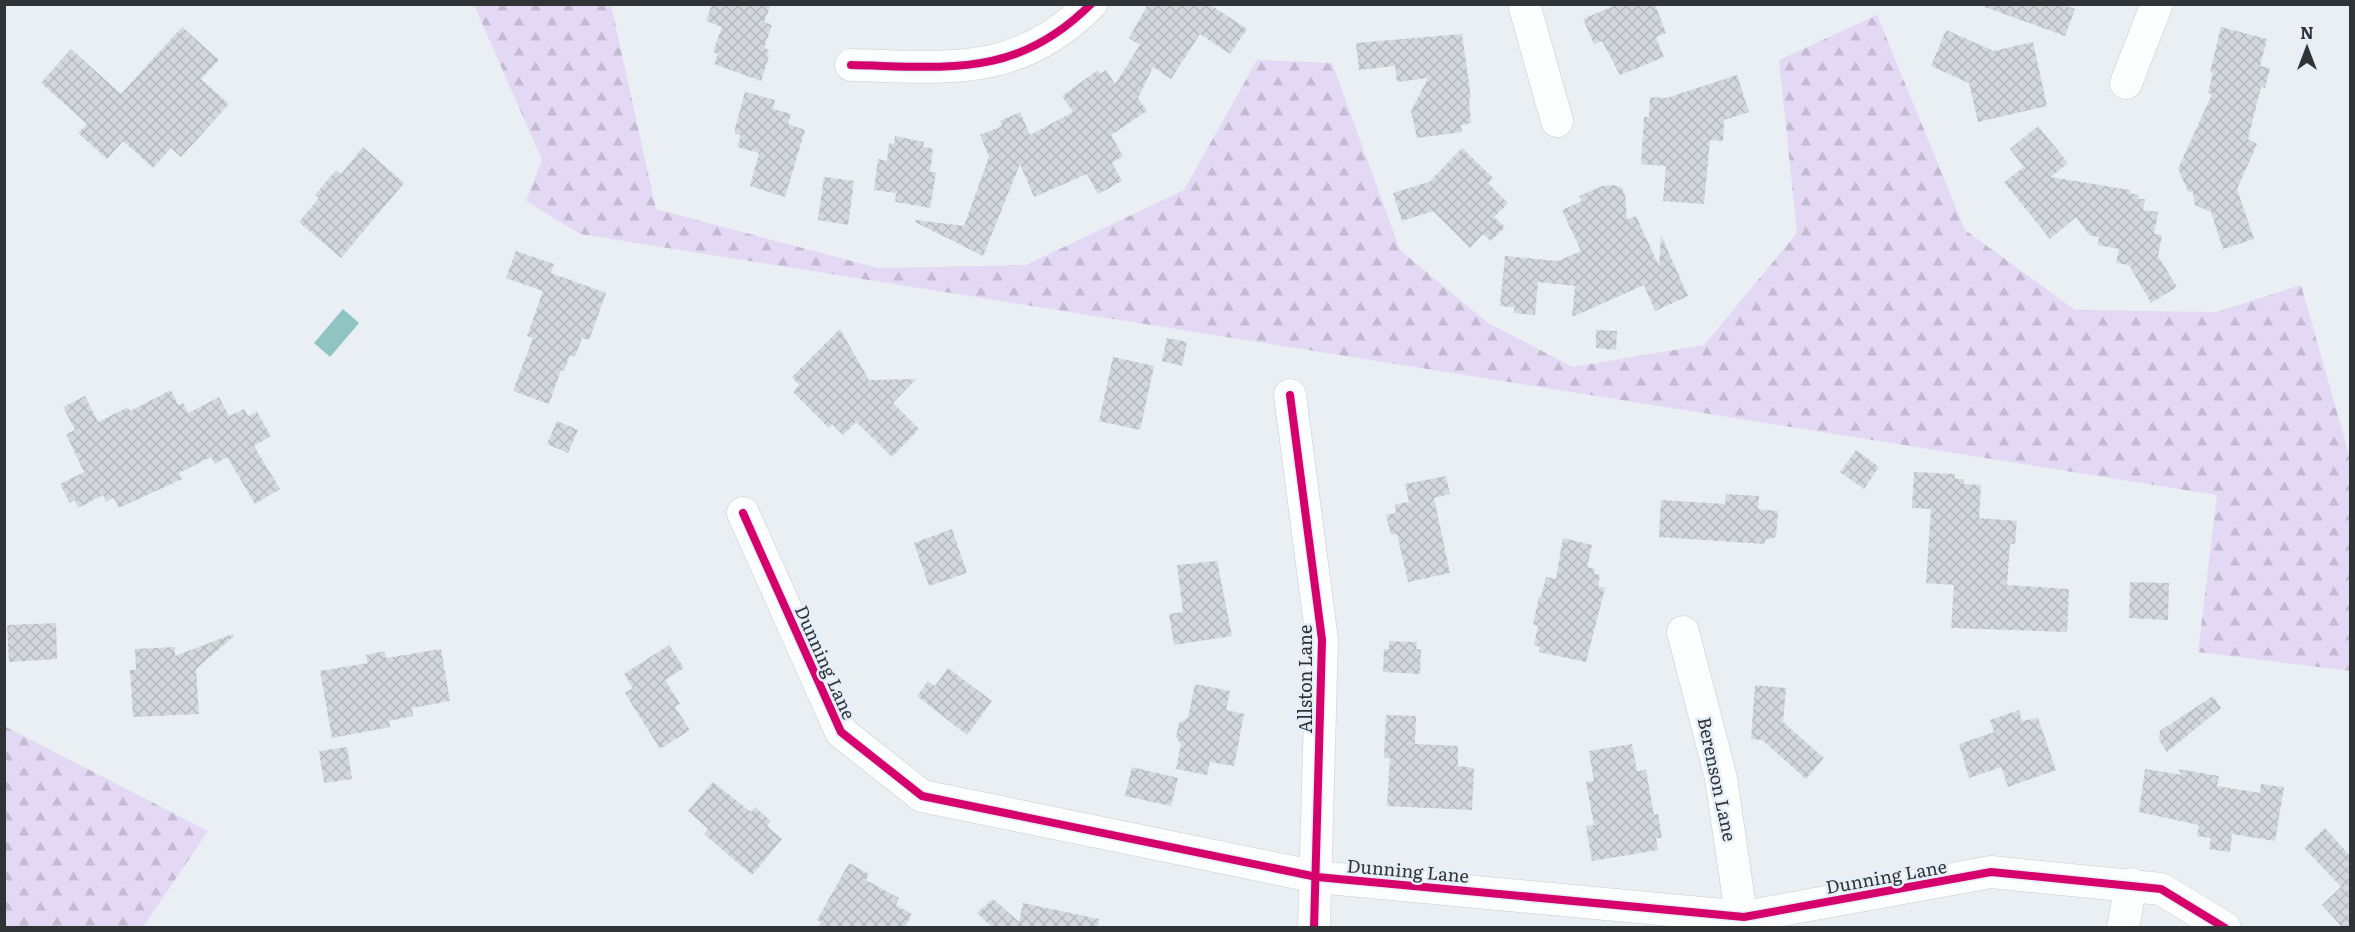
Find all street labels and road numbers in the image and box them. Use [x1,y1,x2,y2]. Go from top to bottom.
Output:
street label: Dunning Lane [789,601,863,723]
street label: Allston Lane [1291,625,1318,733]
street label: Berenson Lane [1692,714,1744,844]
street label: Dunning Lane [1346,851,1470,889]
street label: Dunning Lane [1823,852,1949,900]

